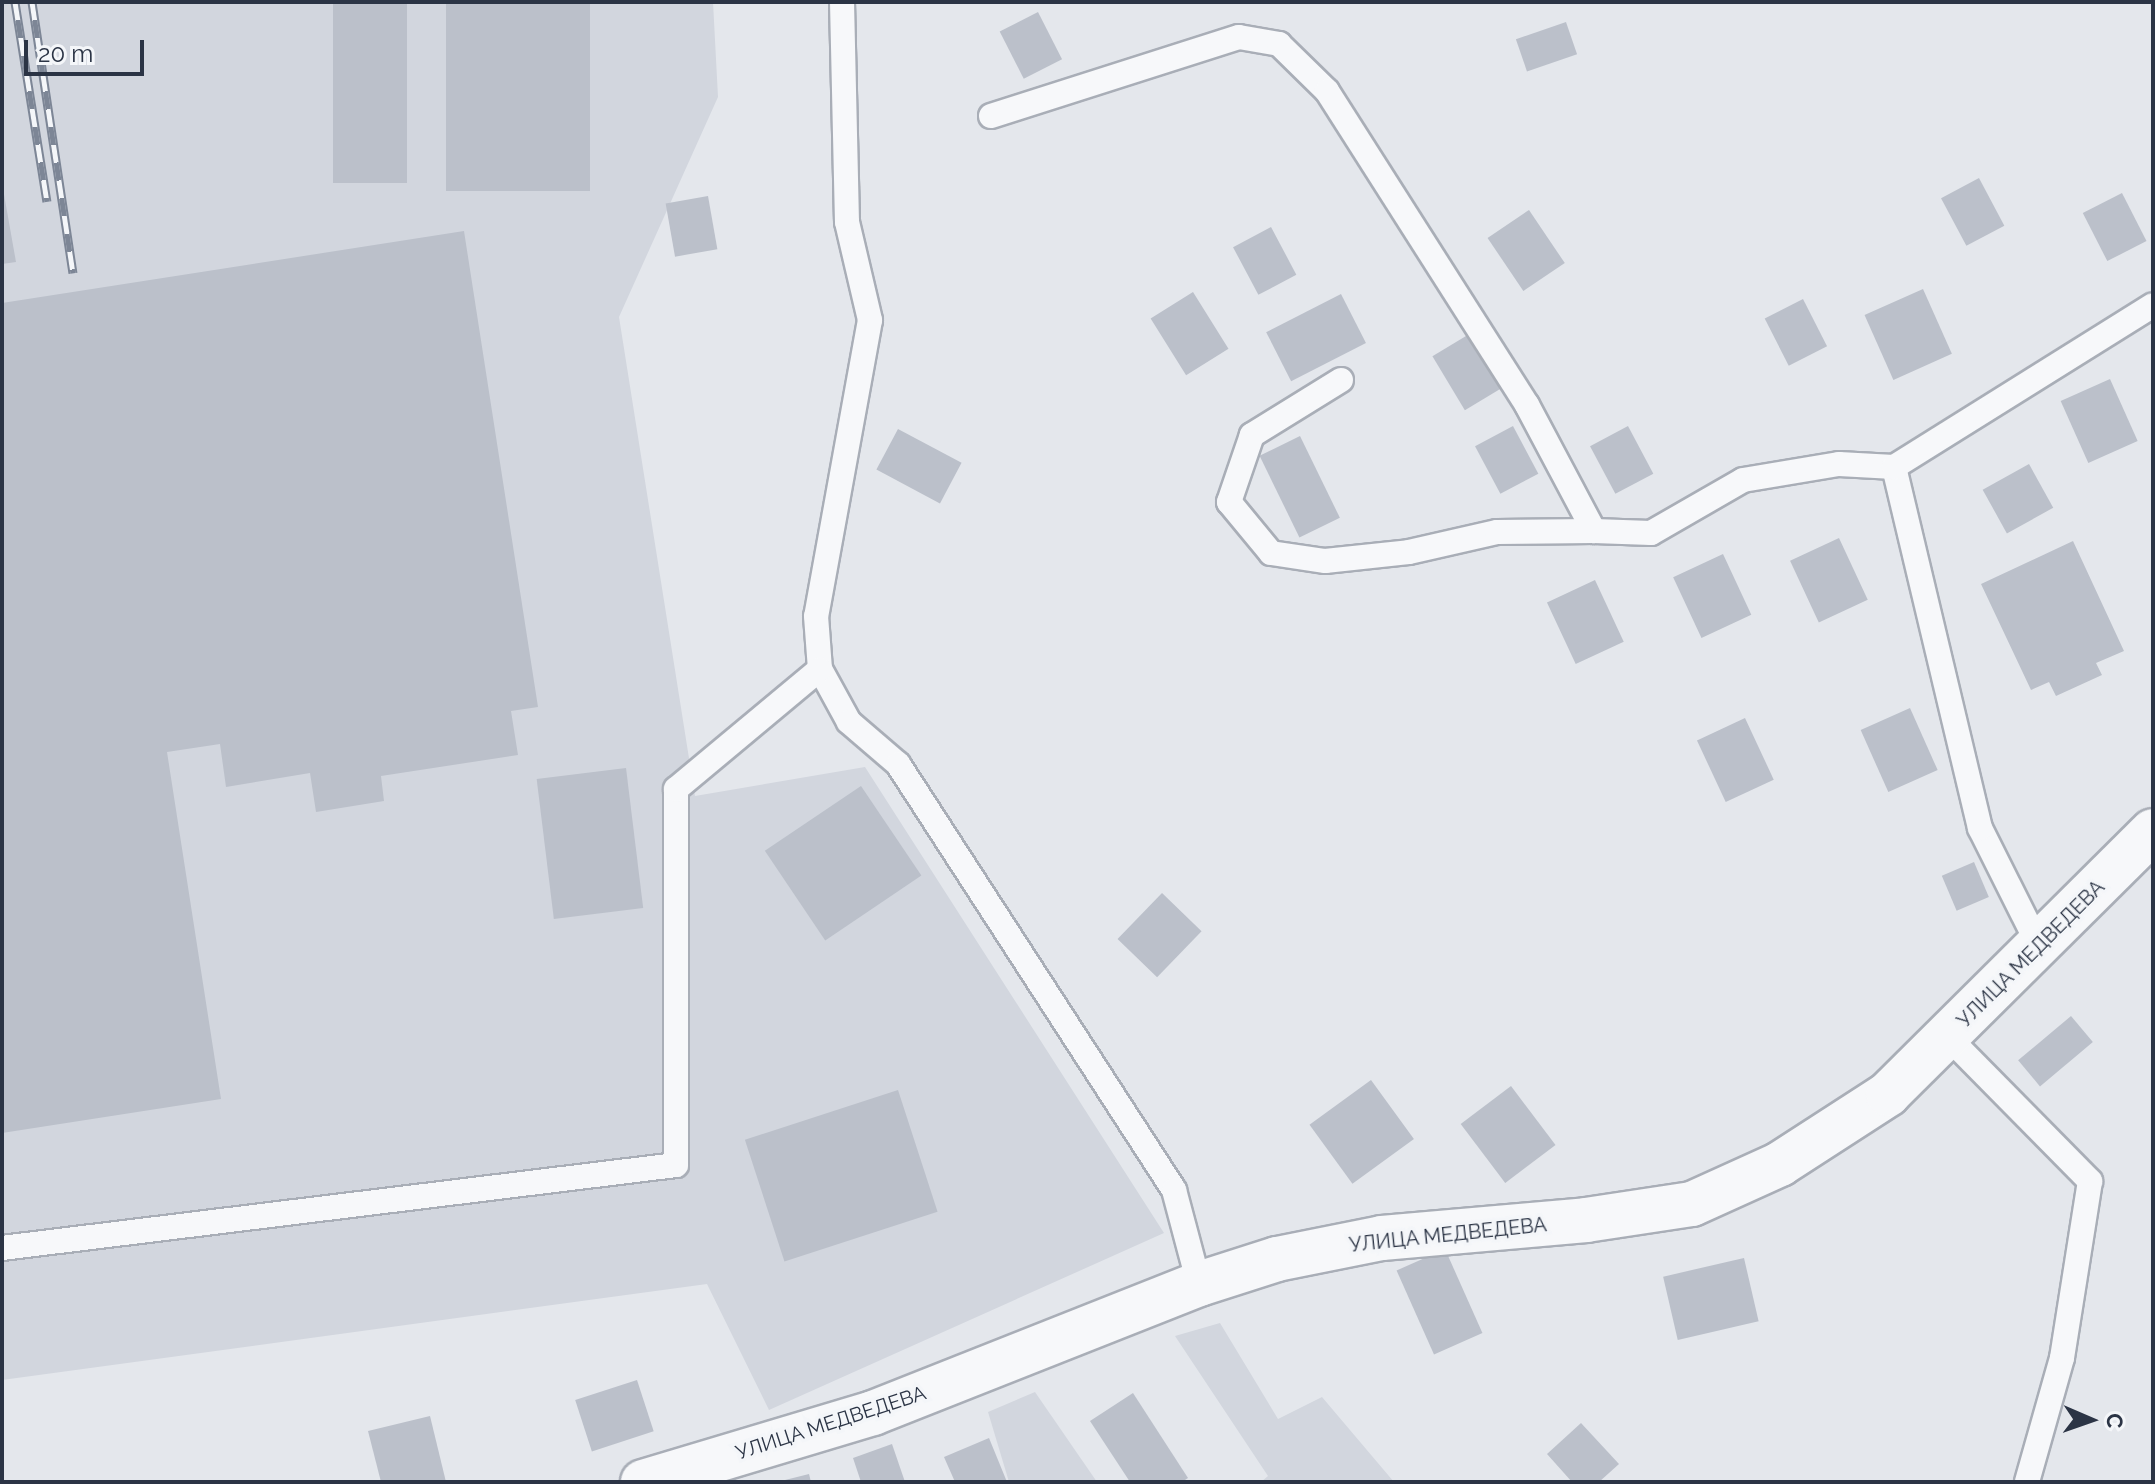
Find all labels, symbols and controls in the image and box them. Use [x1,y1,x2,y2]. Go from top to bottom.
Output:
scale bar [28,24,148,74]
text: 20 m [38,39,93,68]
street label: УЛИЦА МЕДВЕДЕВА [1952,875,2110,1033]
street label: УЛИЦА МЕДВЕДЕВА [1348,1213,1548,1257]
north arrow [2051,1380,2131,1460]
street label: УЛИЦА МЕДВЕДЕВА [733,1381,929,1465]
text: С [2102,1413,2128,1429]

